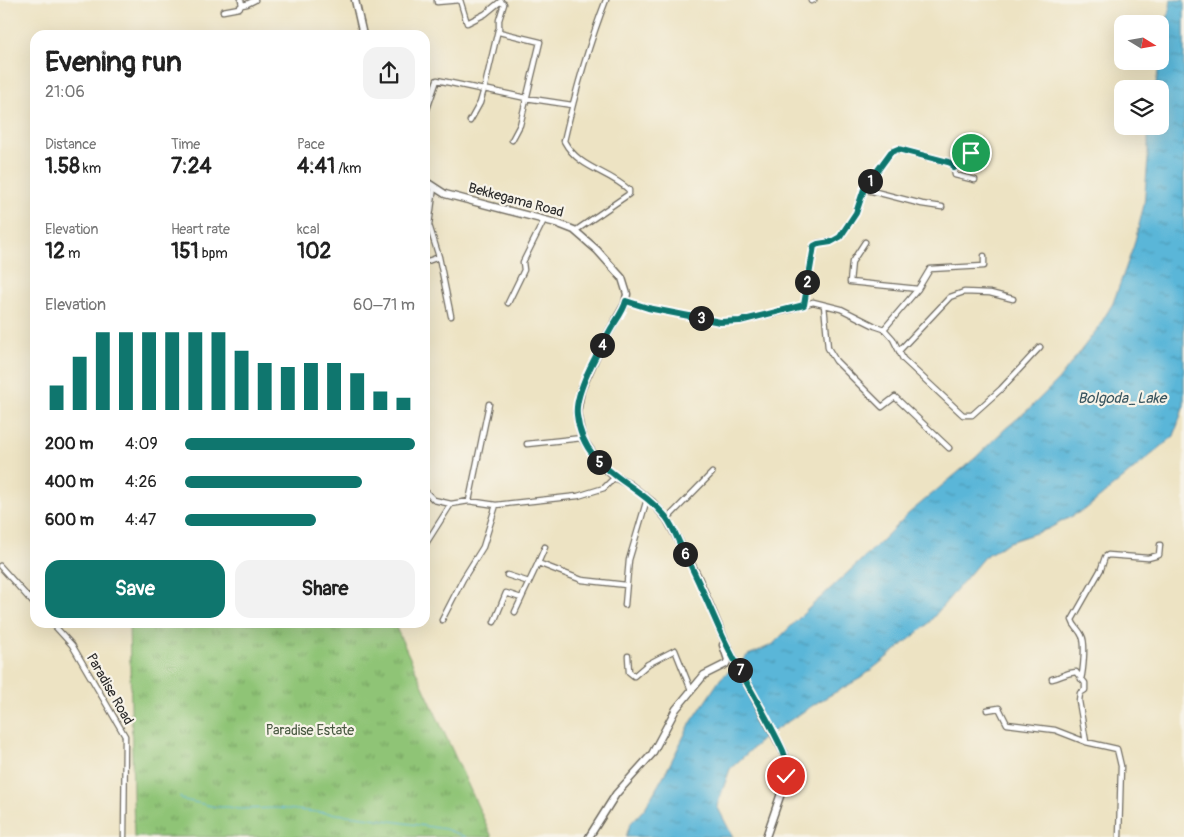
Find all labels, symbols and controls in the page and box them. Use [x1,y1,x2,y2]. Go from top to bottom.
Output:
north arrow [1114,15,1169,70]
map controls [1114,15,1169,135]
text: Evening run [45,45,182,80]
button: share [363,47,415,99]
button: layers [1114,80,1169,135]
text: 21:06 [45,82,85,102]
pin [950,132,992,174]
text: Distance [45,136,96,153]
text: Time [171,136,200,153]
text: Pace [297,136,325,153]
icon: arrive [957,139,985,167]
text: 1.58 [45,153,80,180]
text: 7:24 [171,153,212,180]
text: 4:41 [297,153,335,180]
text: km [80,160,101,177]
text: /km [335,160,362,177]
pin: 1 [858,168,882,194]
text: 1 [868,173,873,190]
street label: Bekkegama Road [466,179,566,221]
text: Elevation [45,221,98,238]
text: Heart rate [171,221,230,238]
text: kcal [297,221,320,238]
text: 12 [45,238,65,265]
text: 151 [171,238,199,265]
text: 102 [297,238,331,265]
text: m [65,245,80,262]
text: bpm [199,245,228,262]
pin: 2 [794,270,820,294]
text: 2 [804,274,811,291]
text: Elevation [45,295,106,315]
text: 60–71 m [353,295,415,315]
pin: 3 [688,306,714,330]
text: 3 [698,310,705,327]
pin: 4 [590,332,614,358]
text: 4 [598,337,607,354]
water label: Bolgoda_Lake [1078,389,1168,408]
text: 200 m [45,434,93,454]
text: 4:09 [125,434,158,454]
pin: 5 [586,450,612,474]
text: 5 [596,454,603,471]
text: 400 m [45,472,94,492]
text: 4:26 [125,472,157,492]
text: 600 m [45,510,94,530]
text: 4:47 [125,510,156,530]
pin: 6 [672,542,698,566]
text: 6 [681,546,690,563]
button: Save [45,560,225,618]
button: Share [235,560,415,618]
street label: Paradise Road [83,650,137,728]
pin: 7 [728,658,752,682]
text: 7 [737,662,744,679]
park label: Paradise Estate [266,722,354,739]
pin [765,755,807,797]
icon: check [772,762,800,790]

